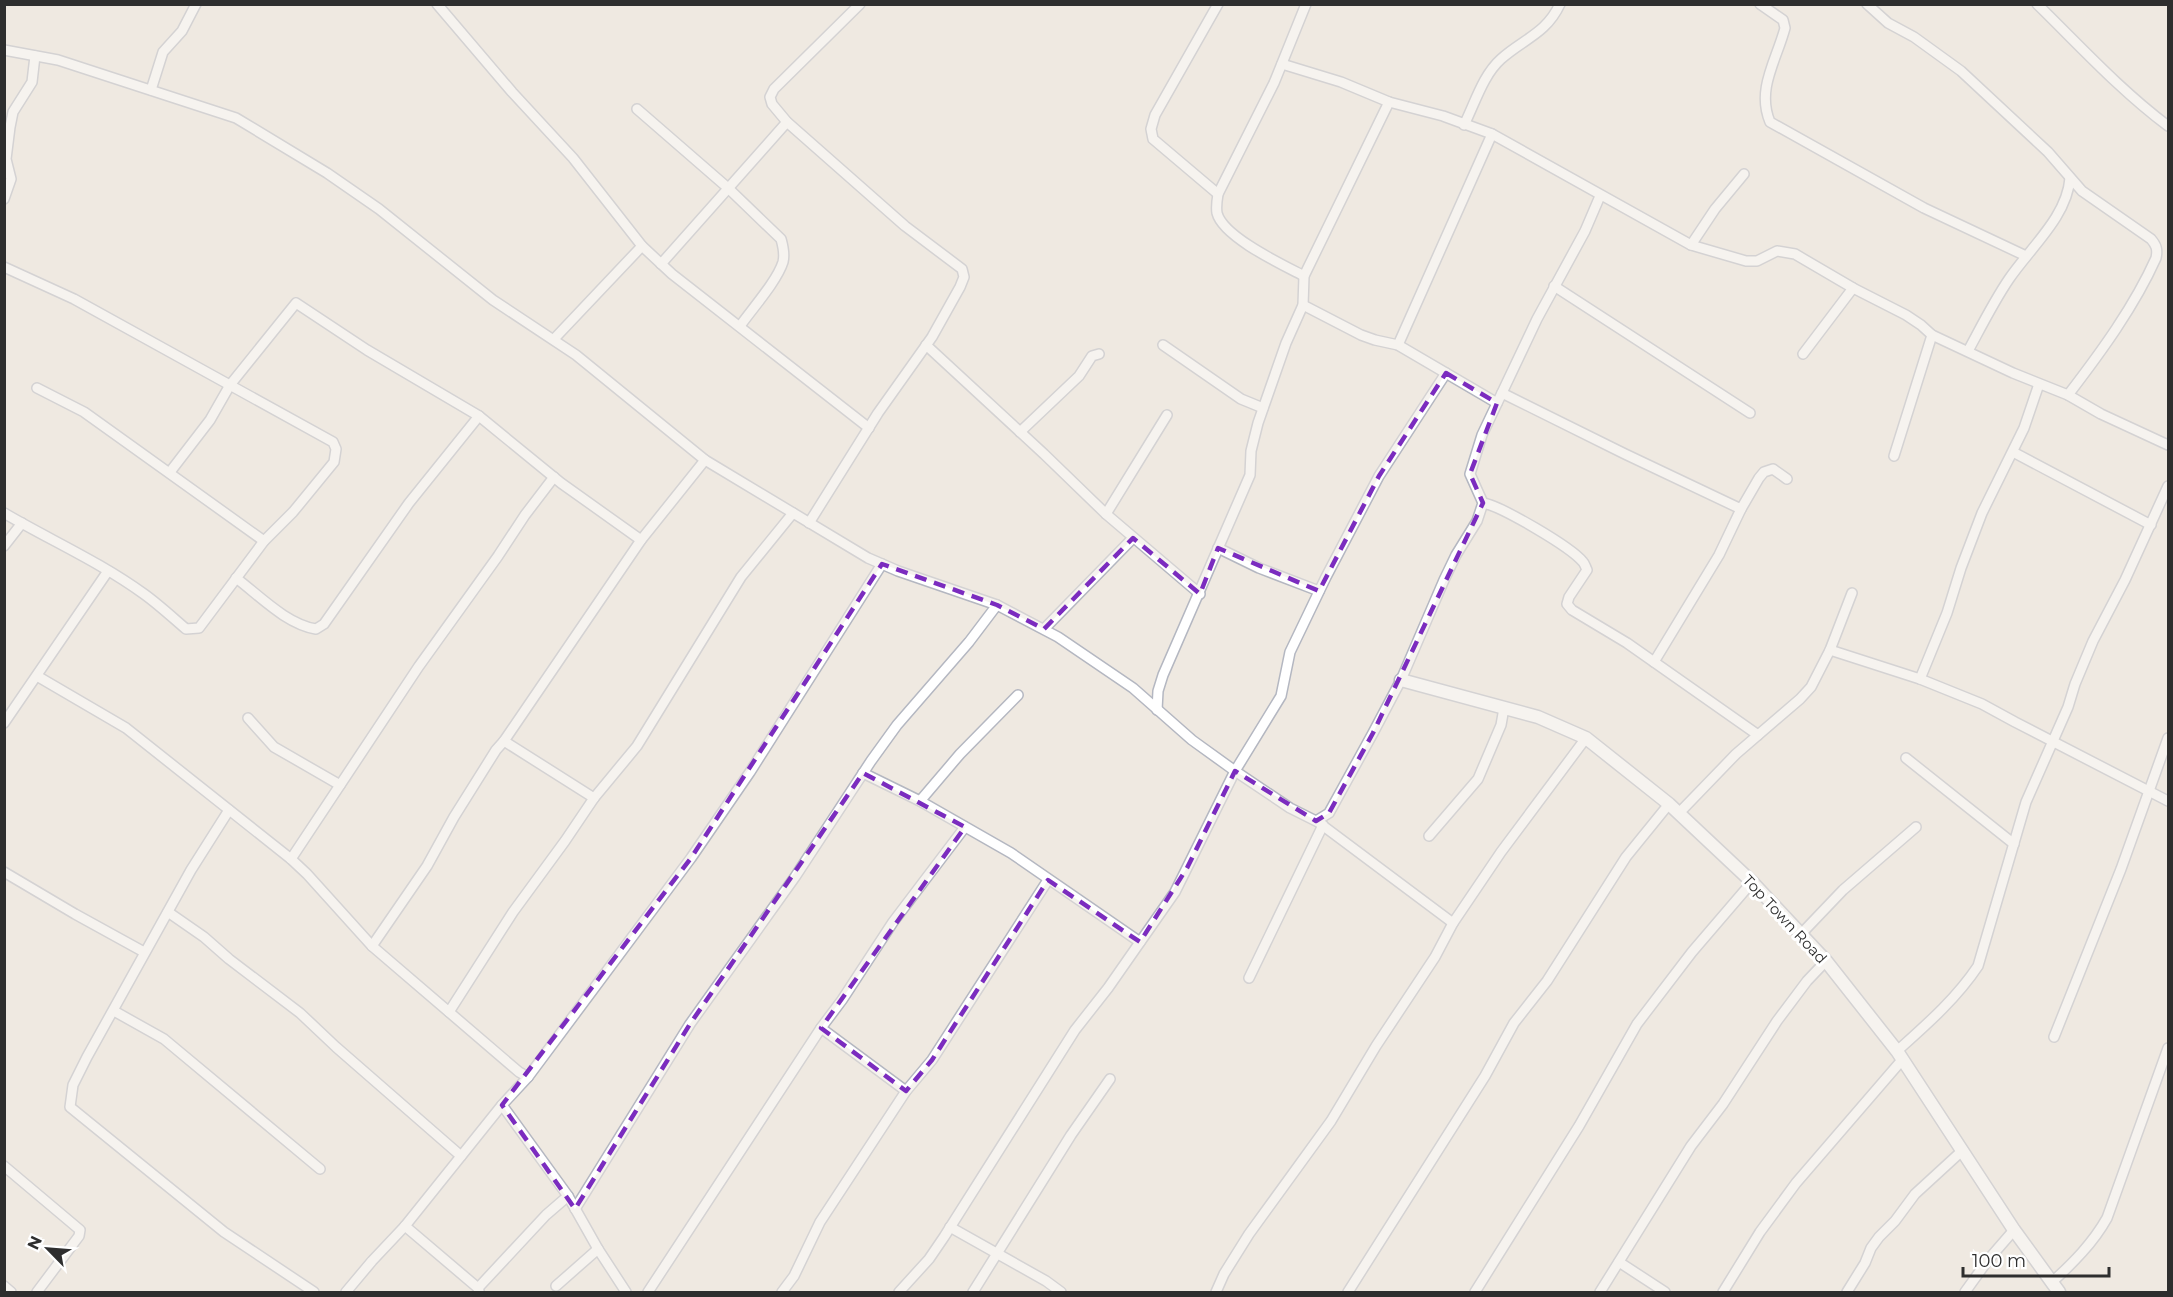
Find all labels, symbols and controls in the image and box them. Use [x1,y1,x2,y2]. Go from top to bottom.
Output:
street label: Top Town Road [1739,871,1831,967]
north arrow [18,1219,78,1279]
text: N [24,1233,46,1253]
scale bar [1963,1240,2108,1278]
text: 100 m [1972,1250,2026,1272]

